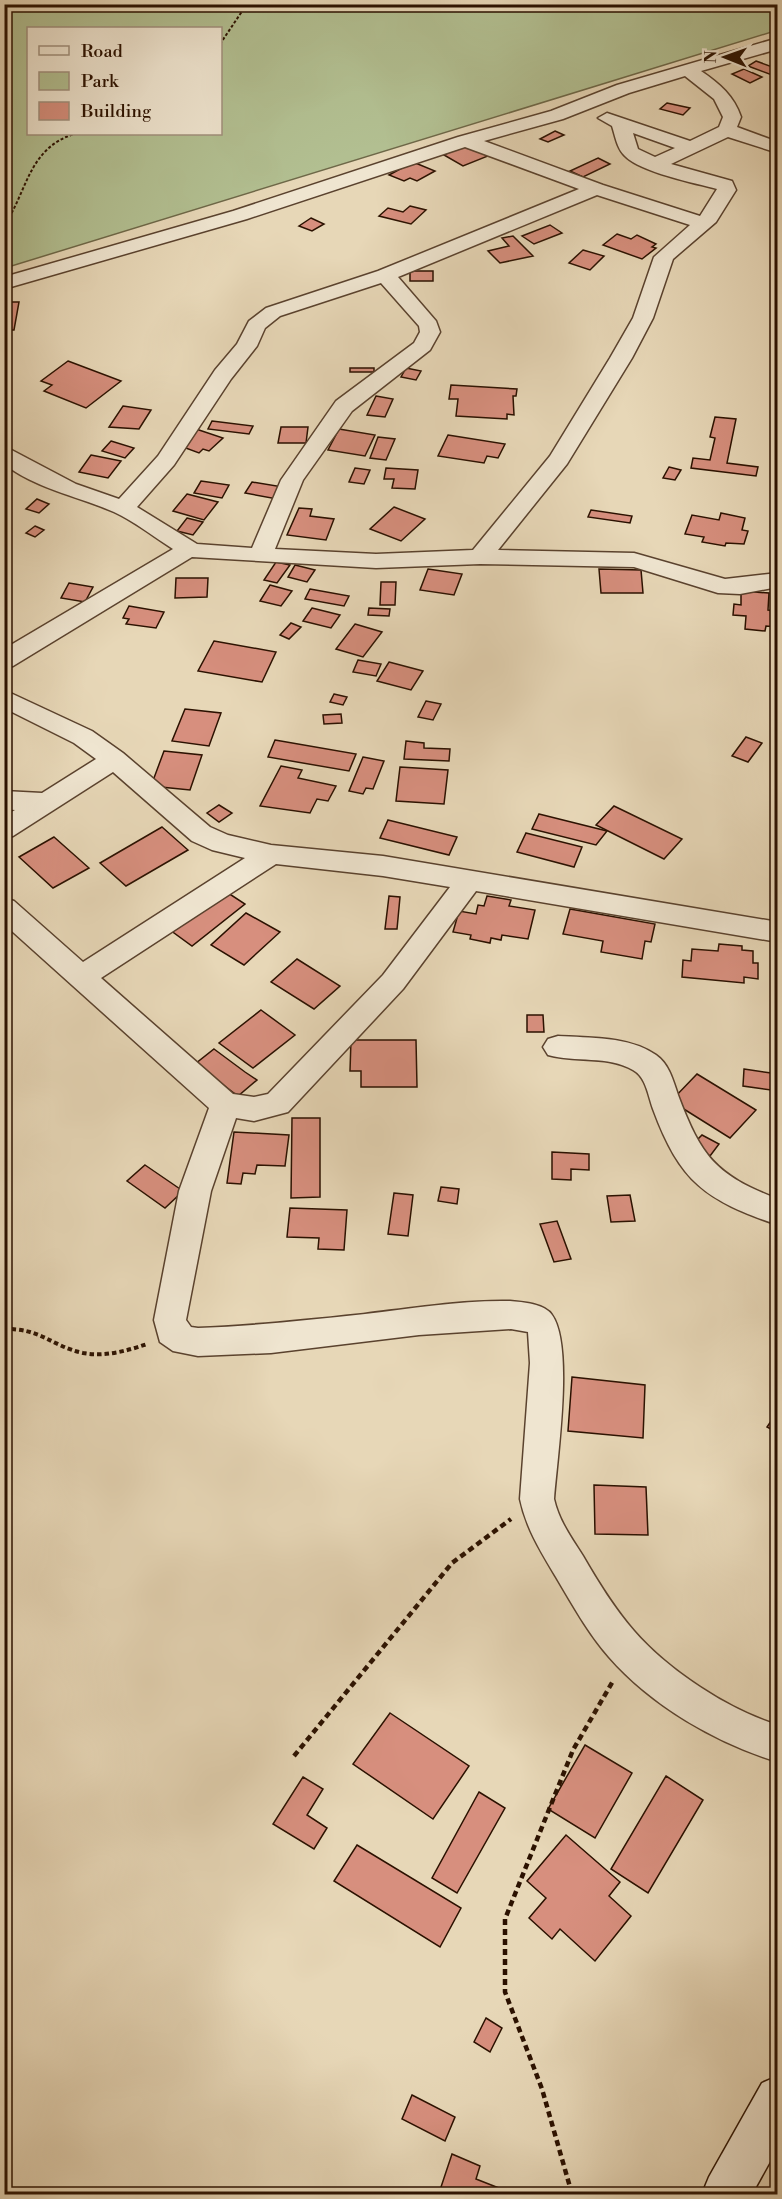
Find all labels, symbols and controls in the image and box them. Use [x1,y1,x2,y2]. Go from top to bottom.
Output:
legend [27,27,222,135]
north arrow [695,27,755,87]
text: Road [81,40,124,63]
text: N [701,50,721,63]
text: Park [81,70,120,93]
text: Building [80,100,152,123]

